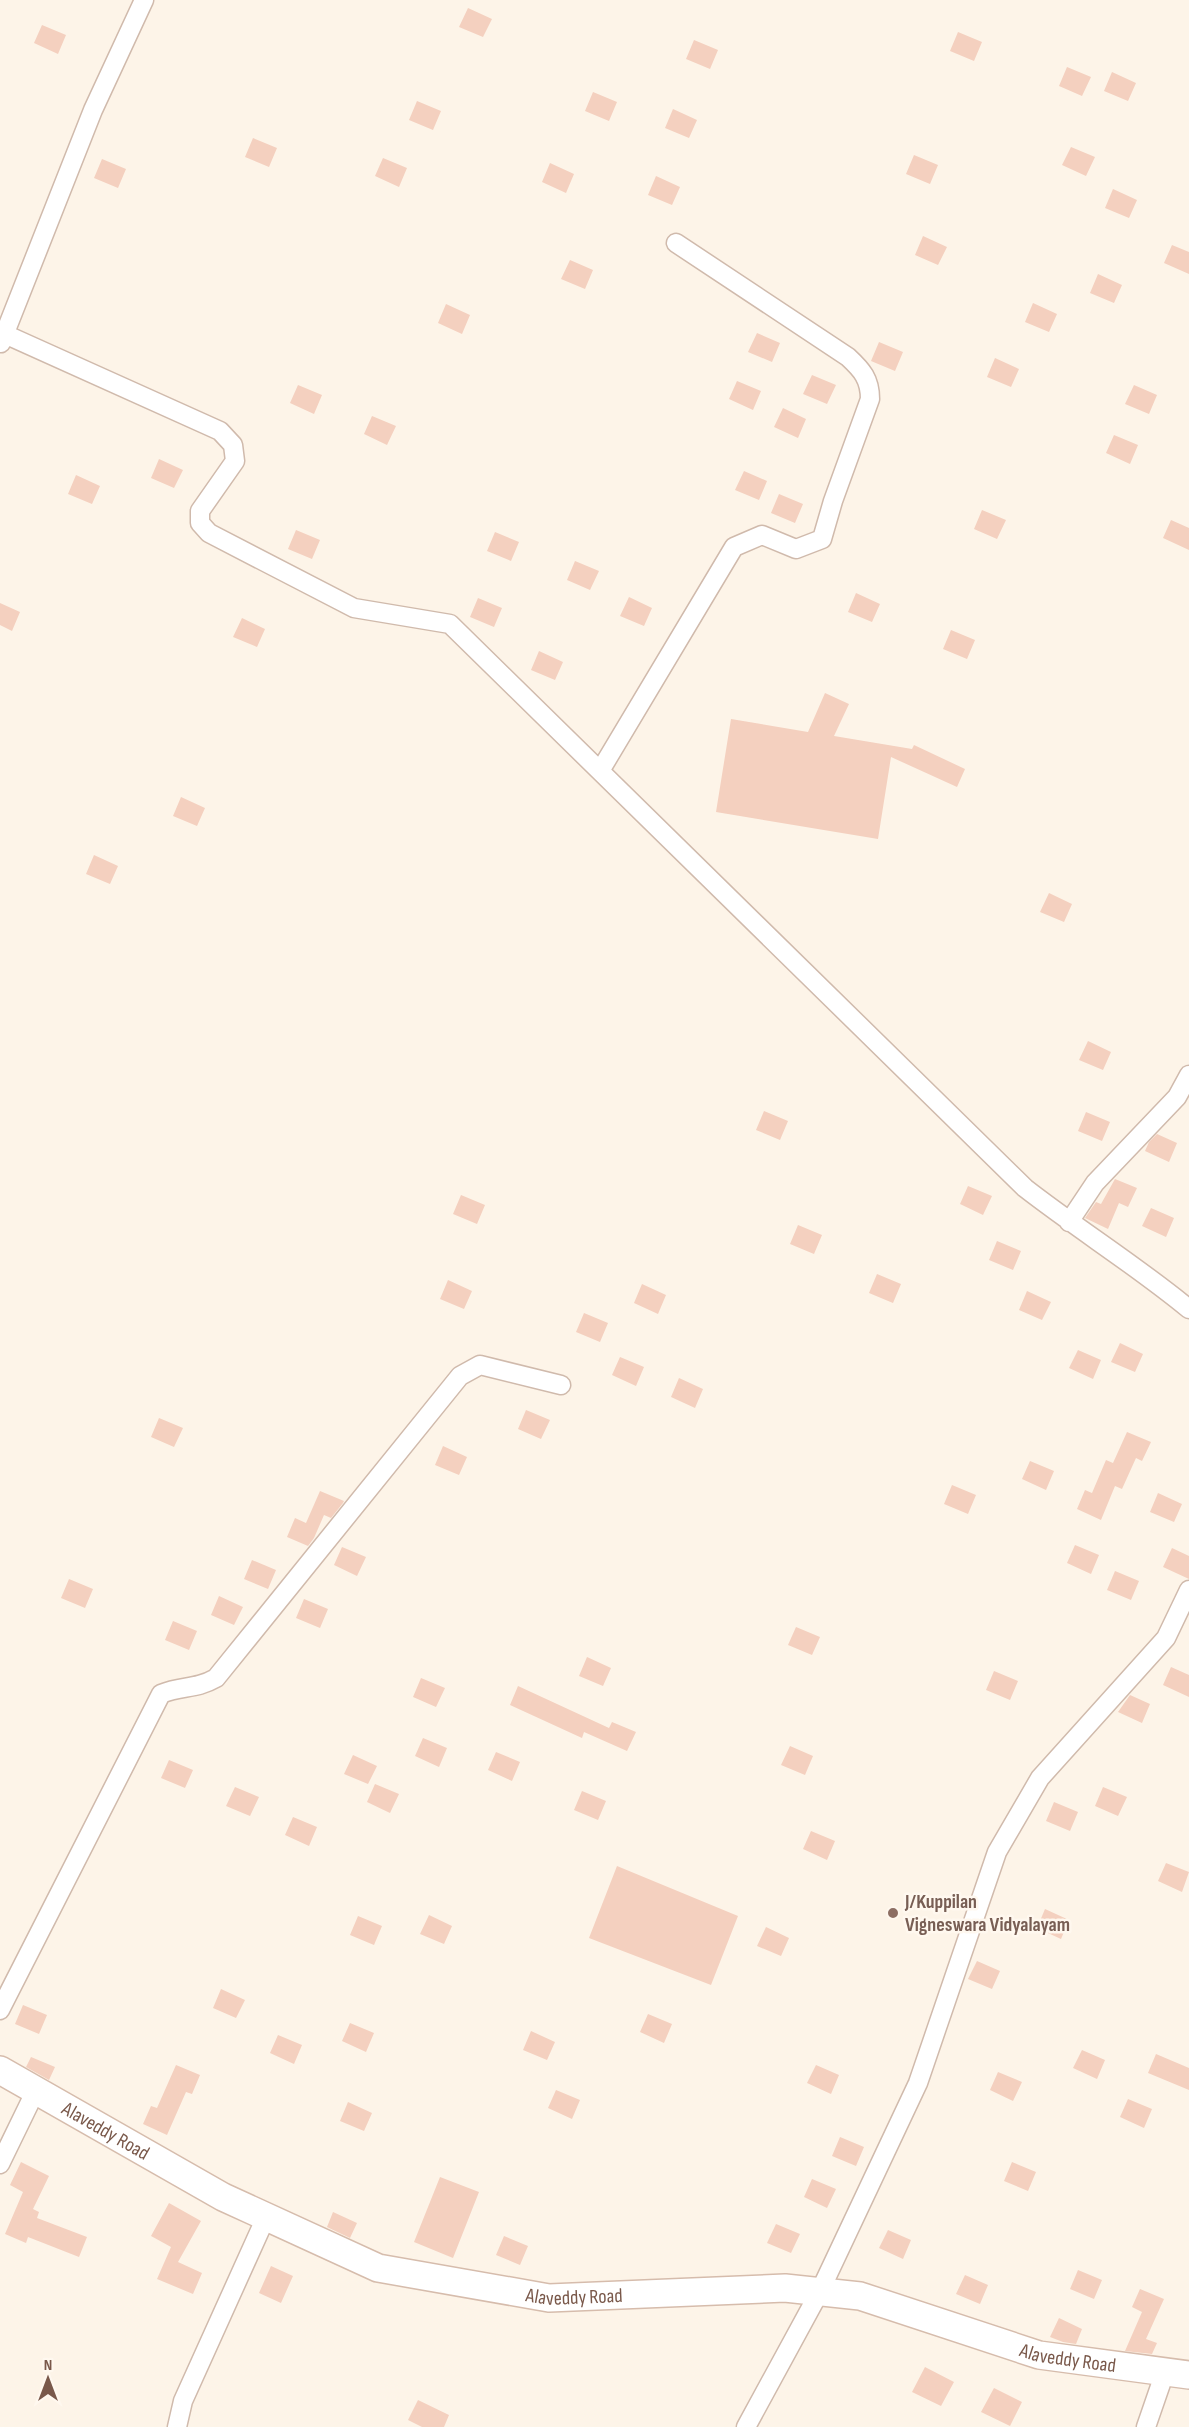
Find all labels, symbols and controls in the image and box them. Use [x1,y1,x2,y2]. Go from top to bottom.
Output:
place label: J/Kuppilan Vigneswara Vidyalayam [904,1890,1070,1937]
marker: J/Kuppilan Vigneswara Vidyalayam [886,1906,900,1920]
street label: Alaveddy Road [57,2096,153,2166]
street label: Alaveddy Road [523,2283,623,2311]
street label: Alaveddy Road [1016,2338,1117,2378]
north arrow [18,2349,78,2409]
text: N [44,2356,52,2375]

